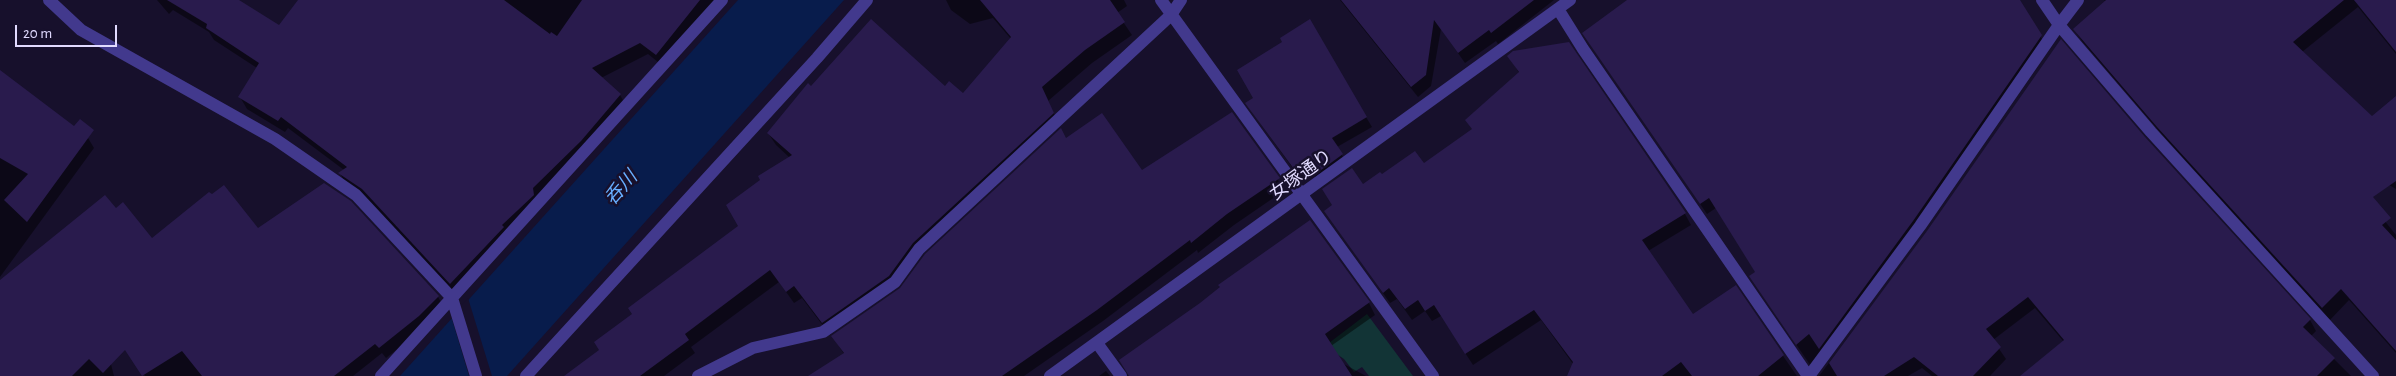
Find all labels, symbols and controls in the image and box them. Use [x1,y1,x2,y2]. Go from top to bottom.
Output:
scale bar [18,15,120,47]
text: 20 m [23,26,52,41]
street label: 女塚通り [1266,145,1336,205]
water label: 呑川 [600,166,642,210]

